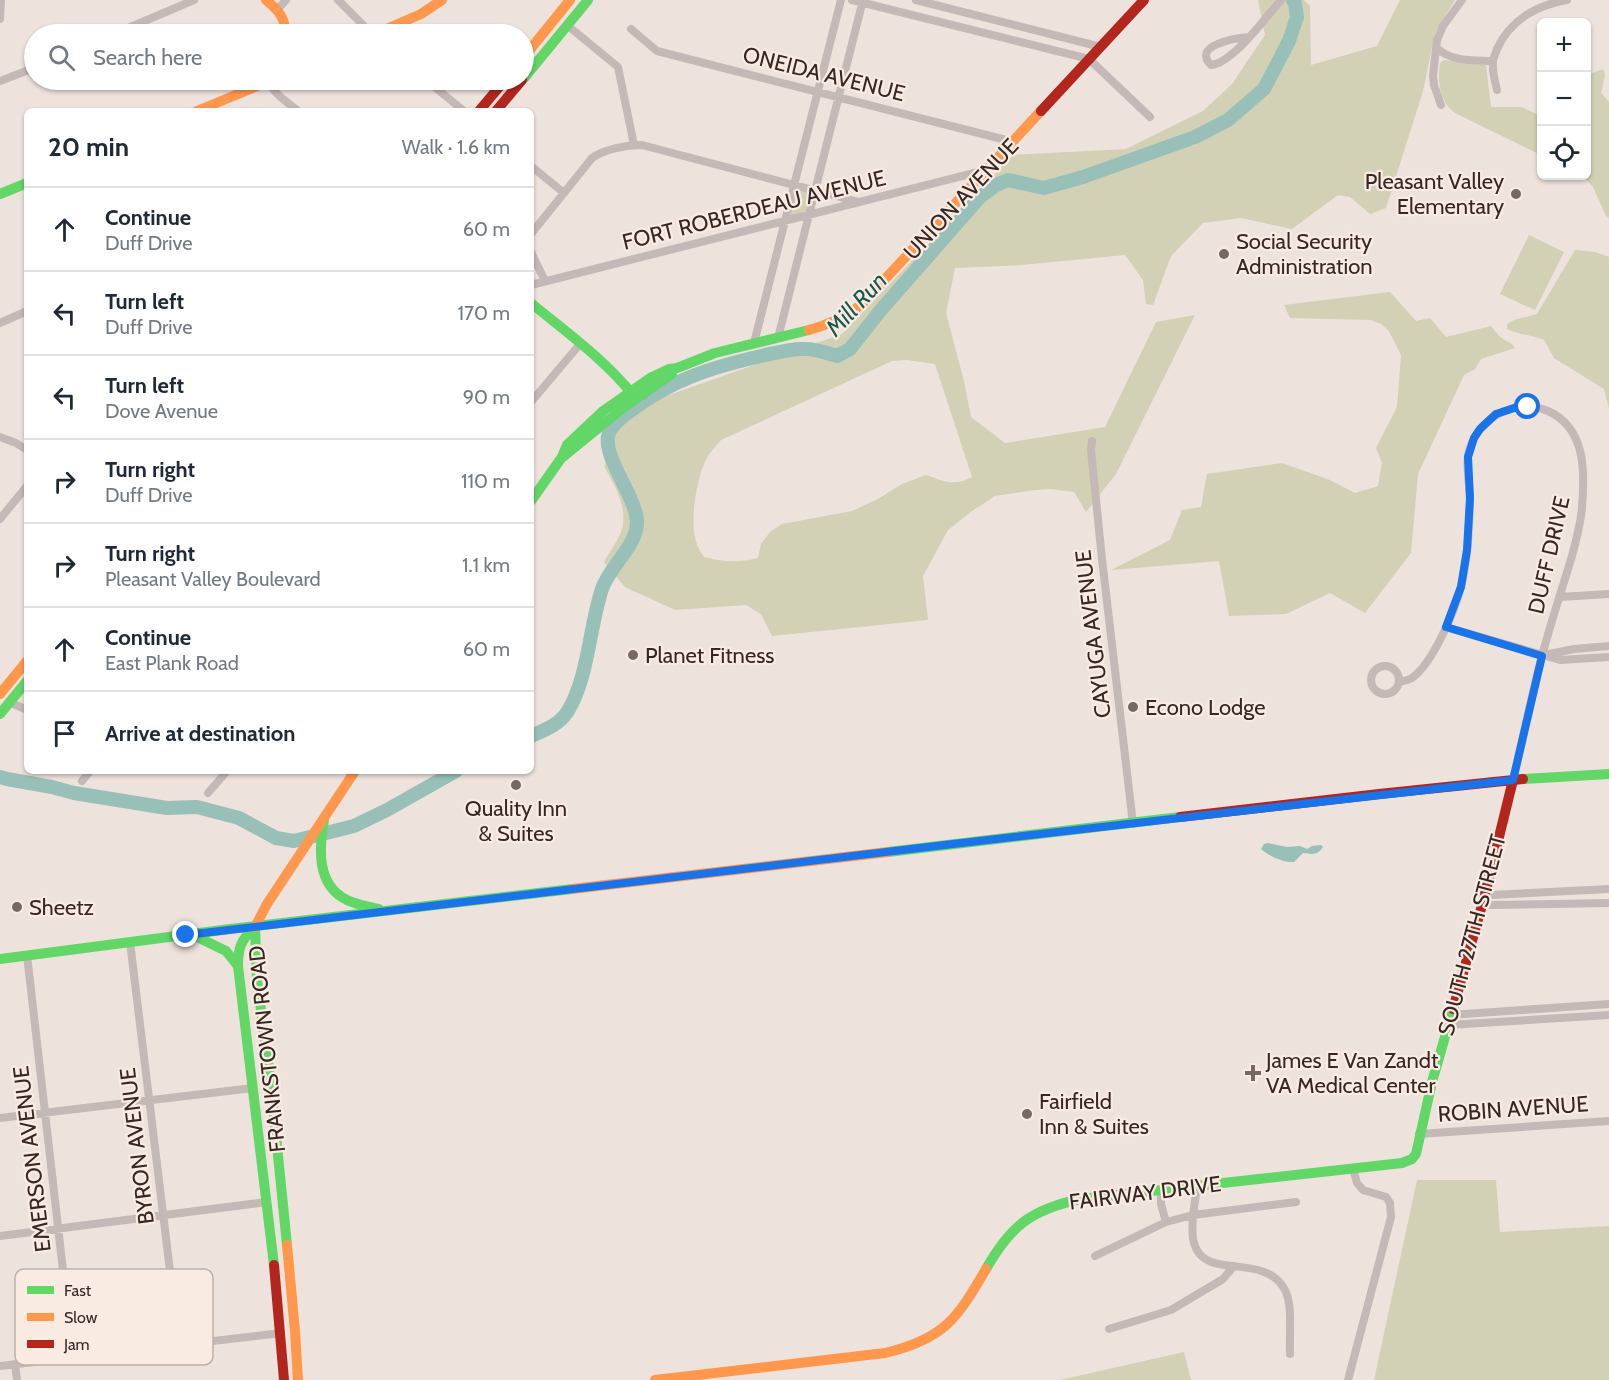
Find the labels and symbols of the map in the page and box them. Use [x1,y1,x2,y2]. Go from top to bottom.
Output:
street label: ONEIDA AVENUE [740,41,908,107]
street label: UNION AVENUE [898,133,1024,265]
street label: FORT ROBERDEAU AVENUE [619,164,889,256]
place label: Pleasant Valley Elementary [1365,168,1504,220]
marker: Pleasant Valley Elementary [1509,187,1523,201]
place label: Social Security Administration [1236,228,1373,280]
marker: Social Security Administration [1217,247,1231,261]
water label: Mill Run [819,266,893,343]
route start [1514,393,1540,419]
street label: DUFF DRIVE [1522,493,1576,617]
street label: CAYUGA AVENUE [1069,548,1117,720]
place label: Planet Fitness [645,642,774,669]
marker: Planet Fitness [626,648,640,662]
place label: Econo Lodge [1145,694,1265,721]
marker: Econo Lodge [1126,700,1140,714]
marker: Quality Inn & Suites [509,778,523,792]
place label: Quality Inn & Suites [465,795,567,847]
street label: SOUTH 27TH STREET [1432,831,1512,1038]
place label: Sheetz [29,894,94,921]
marker: Sheetz [10,900,24,914]
route end [172,921,198,947]
street label: FRANKSTOWN ROAD [243,944,291,1154]
place label: James E Van Zandt VA Medical Center [1265,1047,1439,1099]
street label: EMERSON AVENUE [7,1064,57,1254]
marker: James E Van Zandt VA Medical Center [1244,1064,1262,1082]
street label: BYRON AVENUE [114,1066,160,1226]
place label: Fairfield Inn & Suites [1039,1088,1149,1140]
street label: ROBIN AVENUE [1437,1090,1589,1128]
marker: Fairfield Inn & Suites [1020,1107,1034,1121]
street label: FAIRWAY DRIVE [1068,1170,1222,1216]
legend [15,1269,213,1365]
text: Fast [64,1281,92,1300]
text: Slow [64,1308,98,1327]
text: Jam [63,1335,90,1354]

